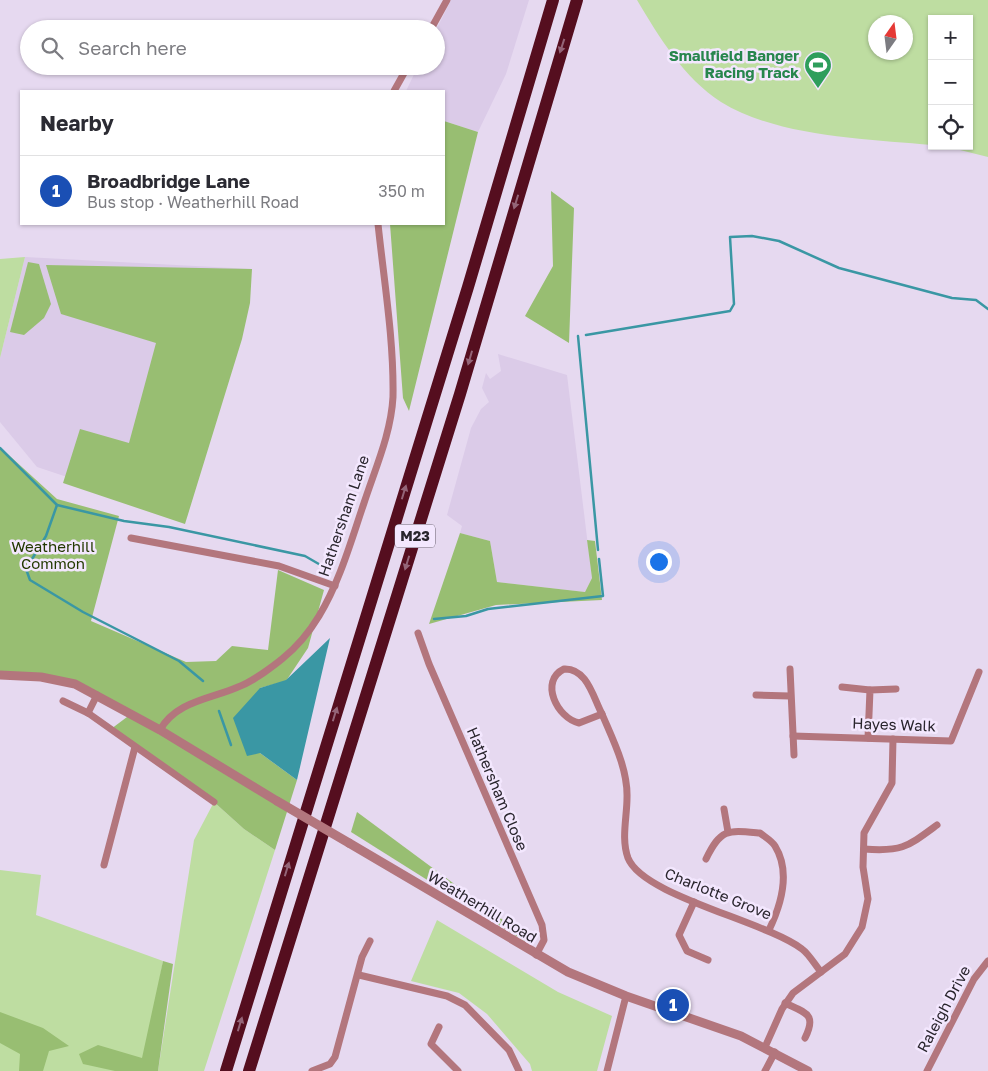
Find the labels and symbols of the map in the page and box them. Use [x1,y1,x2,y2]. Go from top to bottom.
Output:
north arrow [868,15,913,60]
one-way arrow [558,39,565,54]
place label: Smallfield Banger Racing Track [669,46,799,81]
sports icon: Smallfield Banger Racing Track [803,50,833,89]
one-way arrow [511,195,519,210]
one-way arrow [466,351,474,366]
street label: Hathersham Lane [314,452,372,579]
one-way arrow [401,484,409,499]
road number: M23 [395,524,435,548]
park label: Weatherhill Common [11,537,95,572]
your location [646,549,672,575]
one-way arrow [402,556,410,571]
one-way arrow [332,706,340,721]
street label: Hayes Walk [852,714,937,734]
street label: Hathersham Close [464,724,532,853]
one-way arrow [284,861,292,876]
street label: Charlotte Grove [662,863,775,923]
street label: Weatherhill Road [425,867,540,946]
street label: Raleigh Drive [913,962,974,1055]
pin: 1 [657,986,689,1024]
one-way arrow [236,1017,244,1032]

